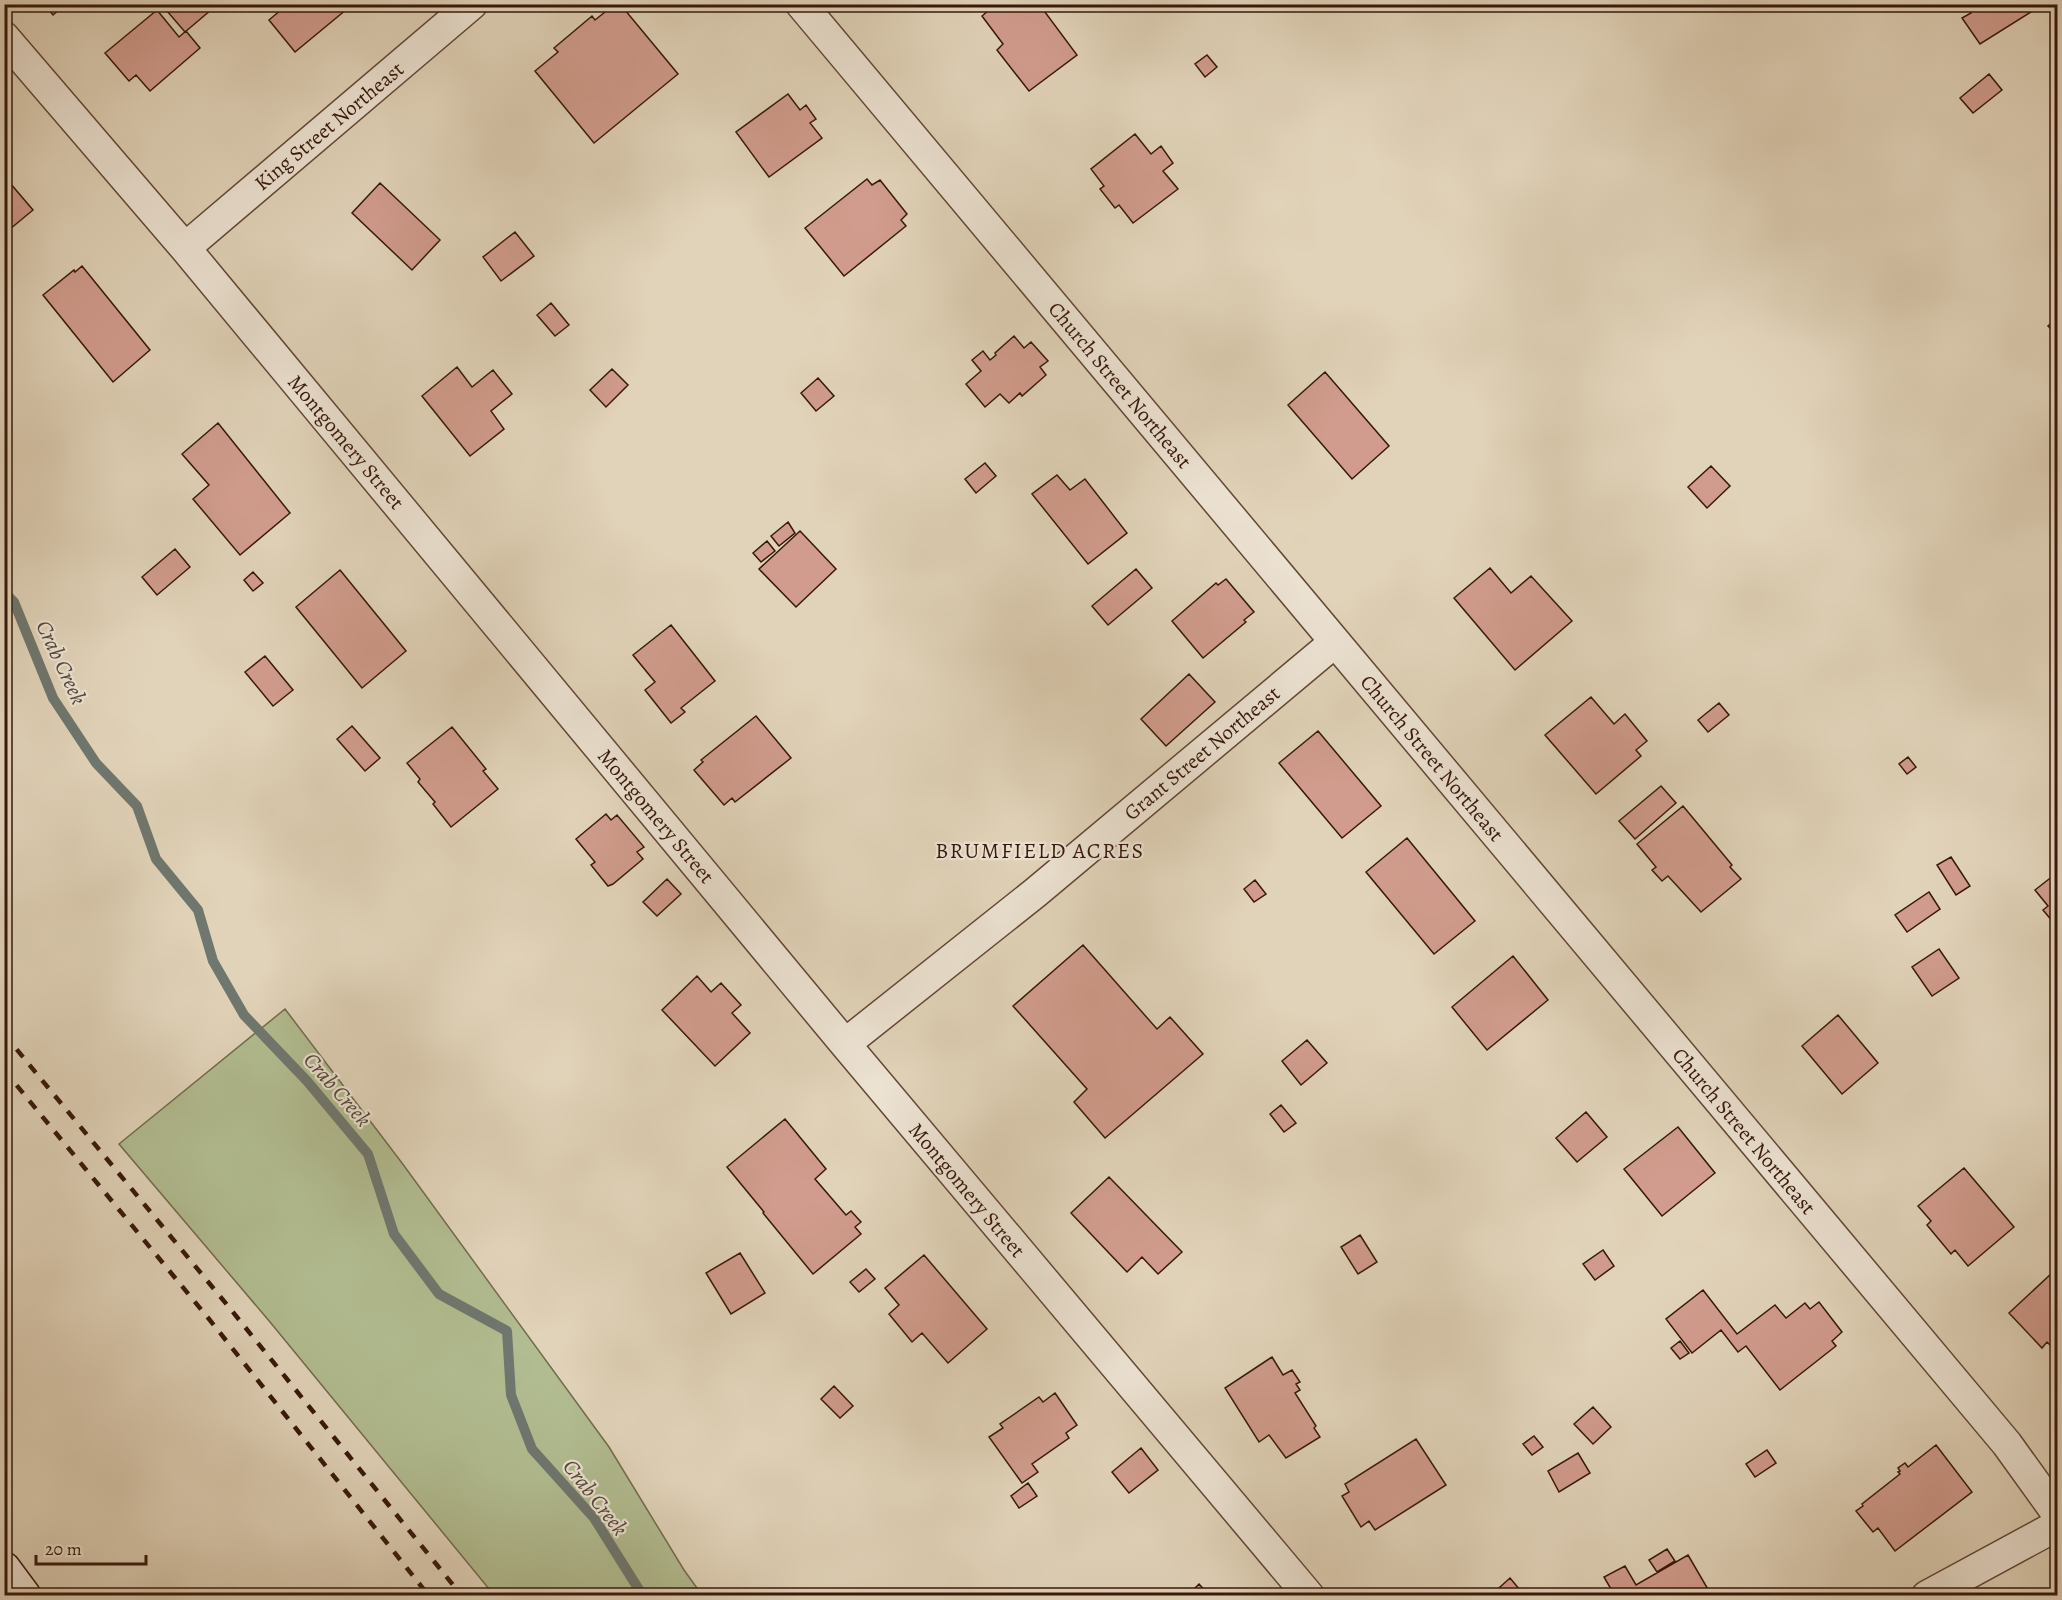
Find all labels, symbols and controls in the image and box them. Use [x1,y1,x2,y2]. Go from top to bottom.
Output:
street label: King Street Northeast [248,55,410,197]
street label: Church Street Northeast [1042,296,1198,474]
street label: Montgomery Street [281,369,411,515]
water label: Crab Creek [29,615,94,710]
street label: Church Street Northeast [1354,669,1510,847]
street label: Grant Street Northeast [1118,679,1286,827]
street label: Montgomery Street [591,743,721,889]
district label: BRUMFIELD ACRES [935,836,1145,866]
street label: Church Street Northeast [1666,1042,1822,1220]
water label: Crab Creek [296,1046,378,1134]
street label: Montgomery Street [902,1117,1032,1263]
water label: Crab Creek [556,1453,635,1542]
scale bar [36,1528,146,1566]
text: 20 m [45,1537,82,1561]

